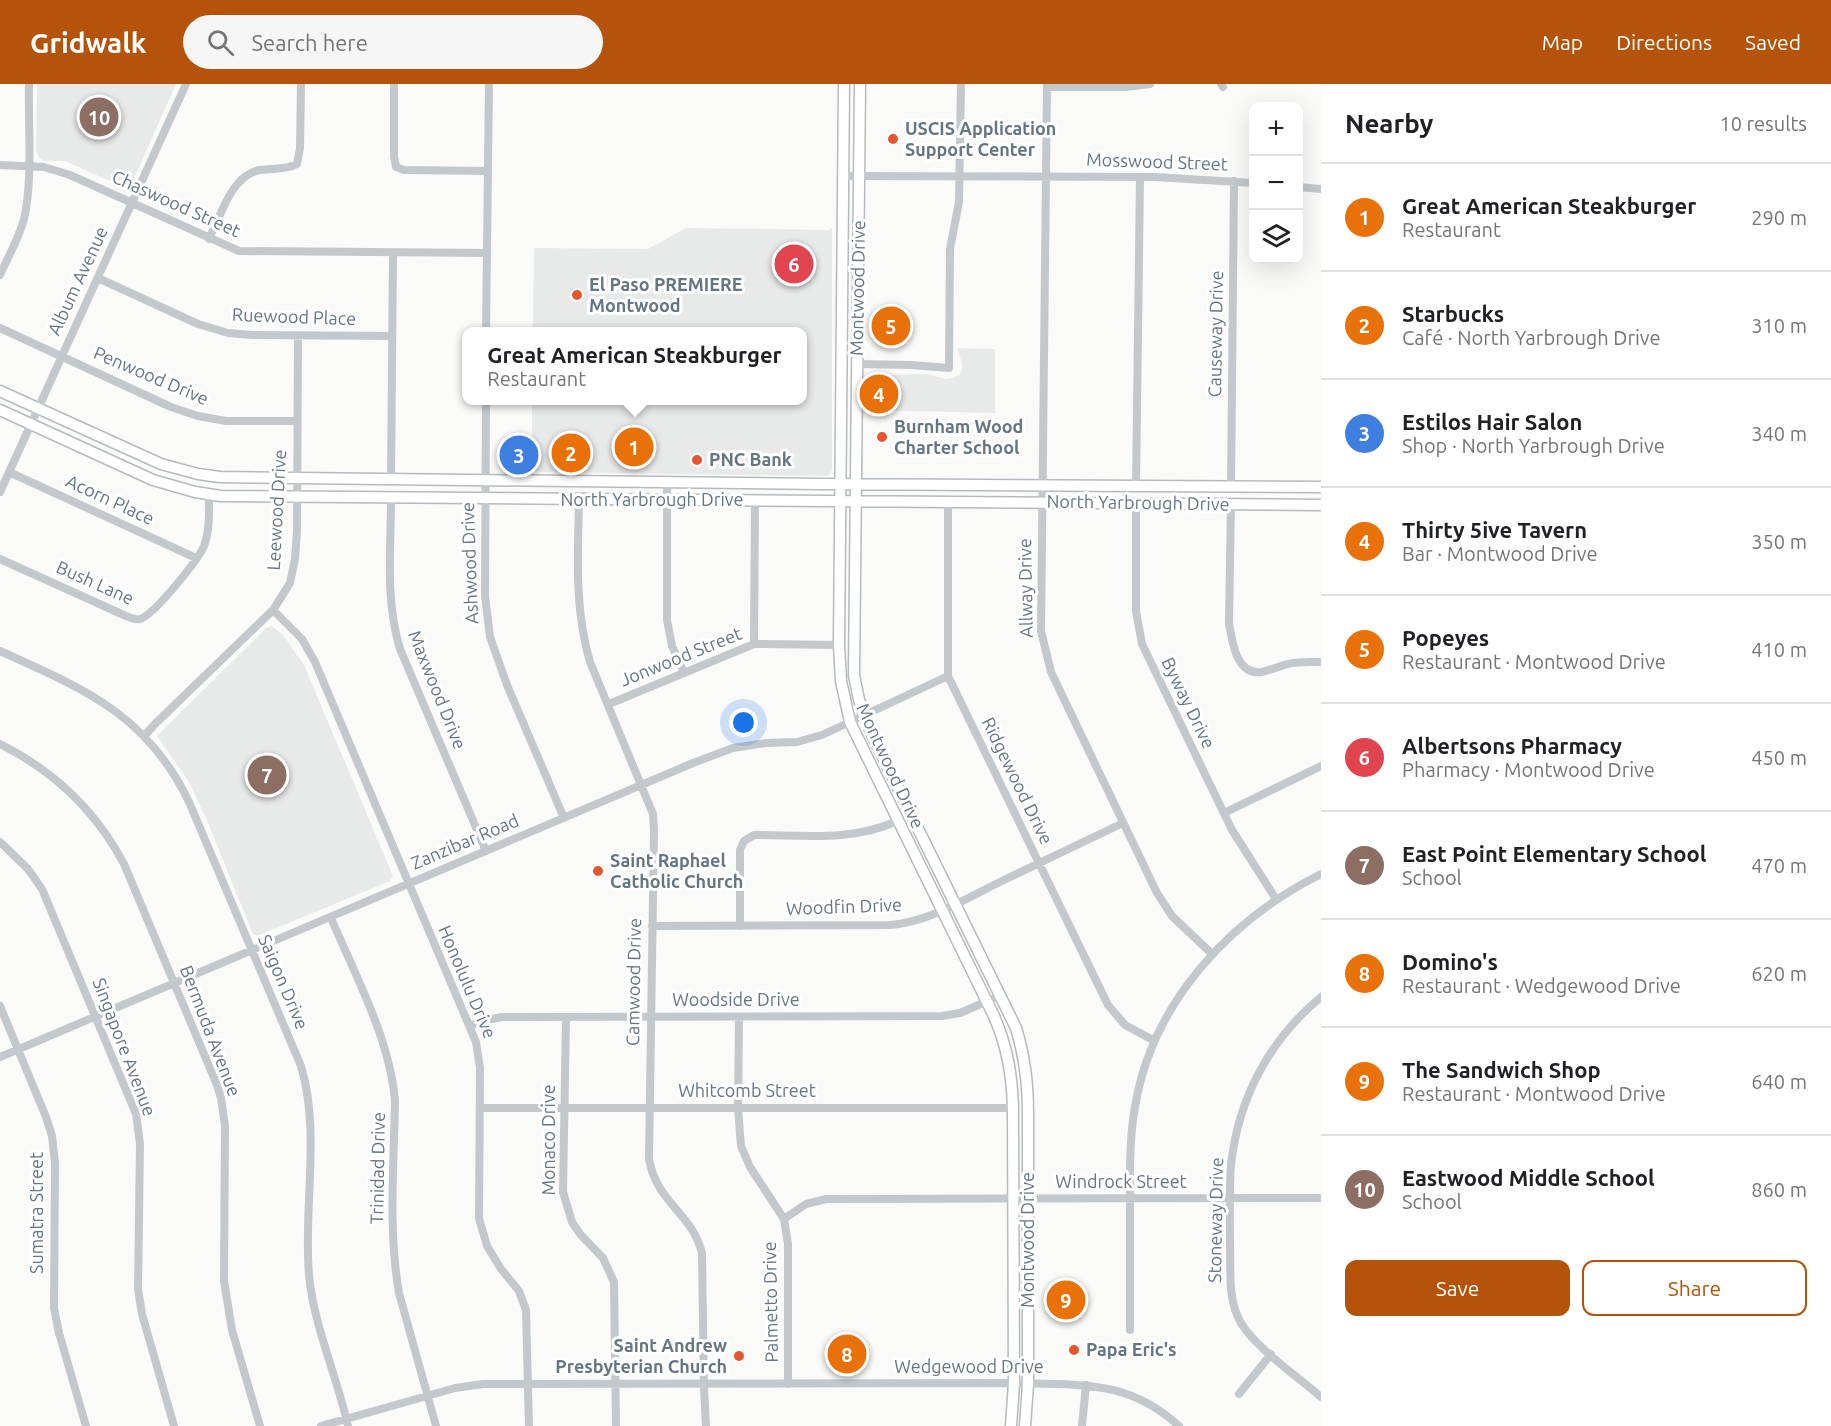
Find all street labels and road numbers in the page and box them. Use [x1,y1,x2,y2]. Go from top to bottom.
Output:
street label: Mosswood Street [1086,149,1228,173]
street label: Chaswood Street [109,166,244,240]
street label: Montwood Drive [846,220,868,356]
street label: Album Avenue [43,223,111,338]
street label: Causeway Drive [1204,270,1226,398]
street label: Ruewood Place [232,304,356,328]
street label: Penwood Drive [91,342,212,408]
street label: Leewood Drive [263,449,289,571]
street label: Acorn Place [63,470,158,528]
street label: North Yarbrough Drive [561,489,744,509]
street label: North Yarbrough Drive [1046,490,1230,514]
street label: Ashwood Drive [457,502,481,624]
street label: Allway Drive [1014,538,1036,638]
street label: Bush Lane [54,556,137,608]
street label: Jonwood Street [617,623,744,690]
street label: Maxwood Drive [405,627,471,752]
street label: Byway Drive [1158,654,1220,751]
street label: Montwood Drive [853,700,929,831]
street label: Ridgewood Drive [979,714,1057,847]
street label: Zanzibar Road [408,809,521,873]
street label: Woodfin Drive [786,894,902,918]
street label: Camwood Drive [622,918,644,1046]
street label: Honolulu Drive [435,922,501,1041]
street label: Saigon Drive [255,931,313,1032]
street label: Bermuda Avenue [177,962,245,1099]
street label: Singapore Avenue [89,975,160,1118]
street label: Woodside Drive [672,989,800,1009]
street label: Whitcomb Street [678,1080,816,1100]
street label: Monaco Drive [538,1084,558,1196]
street label: Trinidad Drive [366,1112,388,1224]
street label: Sumatra Street [26,1152,46,1274]
street label: Stoneway Drive [1204,1157,1226,1283]
street label: Windrock Street [1055,1171,1187,1191]
street label: Montwood Drive [1017,1172,1037,1308]
street label: Palmetto Drive [759,1241,781,1363]
street label: Wedgewood Drive [894,1356,1044,1376]

